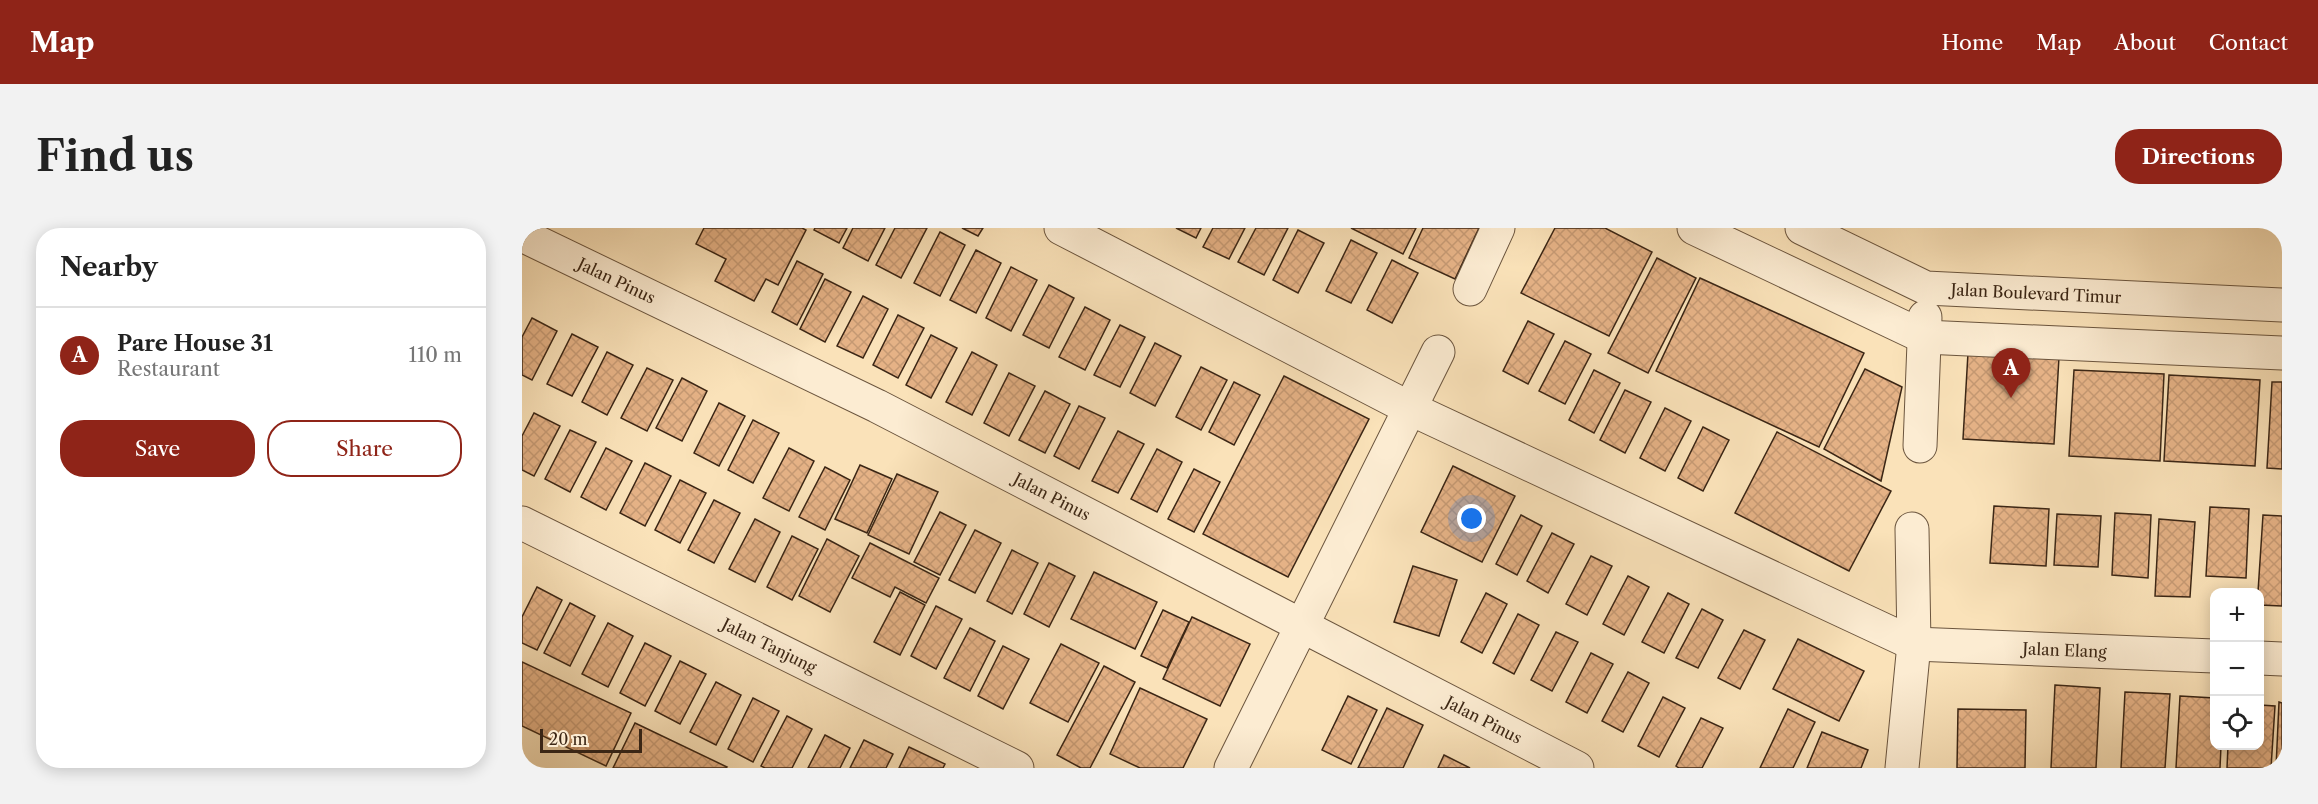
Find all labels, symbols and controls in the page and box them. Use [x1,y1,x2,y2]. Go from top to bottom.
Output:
text: Map [30,25,94,59]
text: Home [1942,30,2003,55]
text: Map [2036,30,2081,55]
text: About [2114,30,2176,55]
text: Contact [2209,30,2288,55]
button: Directions [2115,129,2282,184]
text: Find us [36,130,194,182]
text: Nearby [60,251,158,283]
street label: Jalan Pinus [572,252,659,308]
street label: Jalan Boulevard Timur [1947,279,2122,307]
text: Pare House 31 [117,330,273,357]
text: A [72,343,87,367]
text: 110 m [409,343,462,367]
pin: A [1992,348,2030,398]
text: Restaurant [117,357,220,381]
button: Save [60,420,255,477]
button: Share [267,420,462,477]
street label: Jalan Pinus [1008,467,1094,525]
your location [1457,504,1486,533]
map controls [2210,588,2264,750]
button: + [2210,588,2264,642]
street label: Jalan Tanjung [716,612,820,677]
street label: Jalan Elang [2019,638,2108,662]
button: − [2210,642,2264,696]
street label: Jalan Pinus [1439,690,1525,748]
button: locate [2210,696,2264,750]
scale bar [540,726,642,754]
text: 20 m [549,729,588,749]

